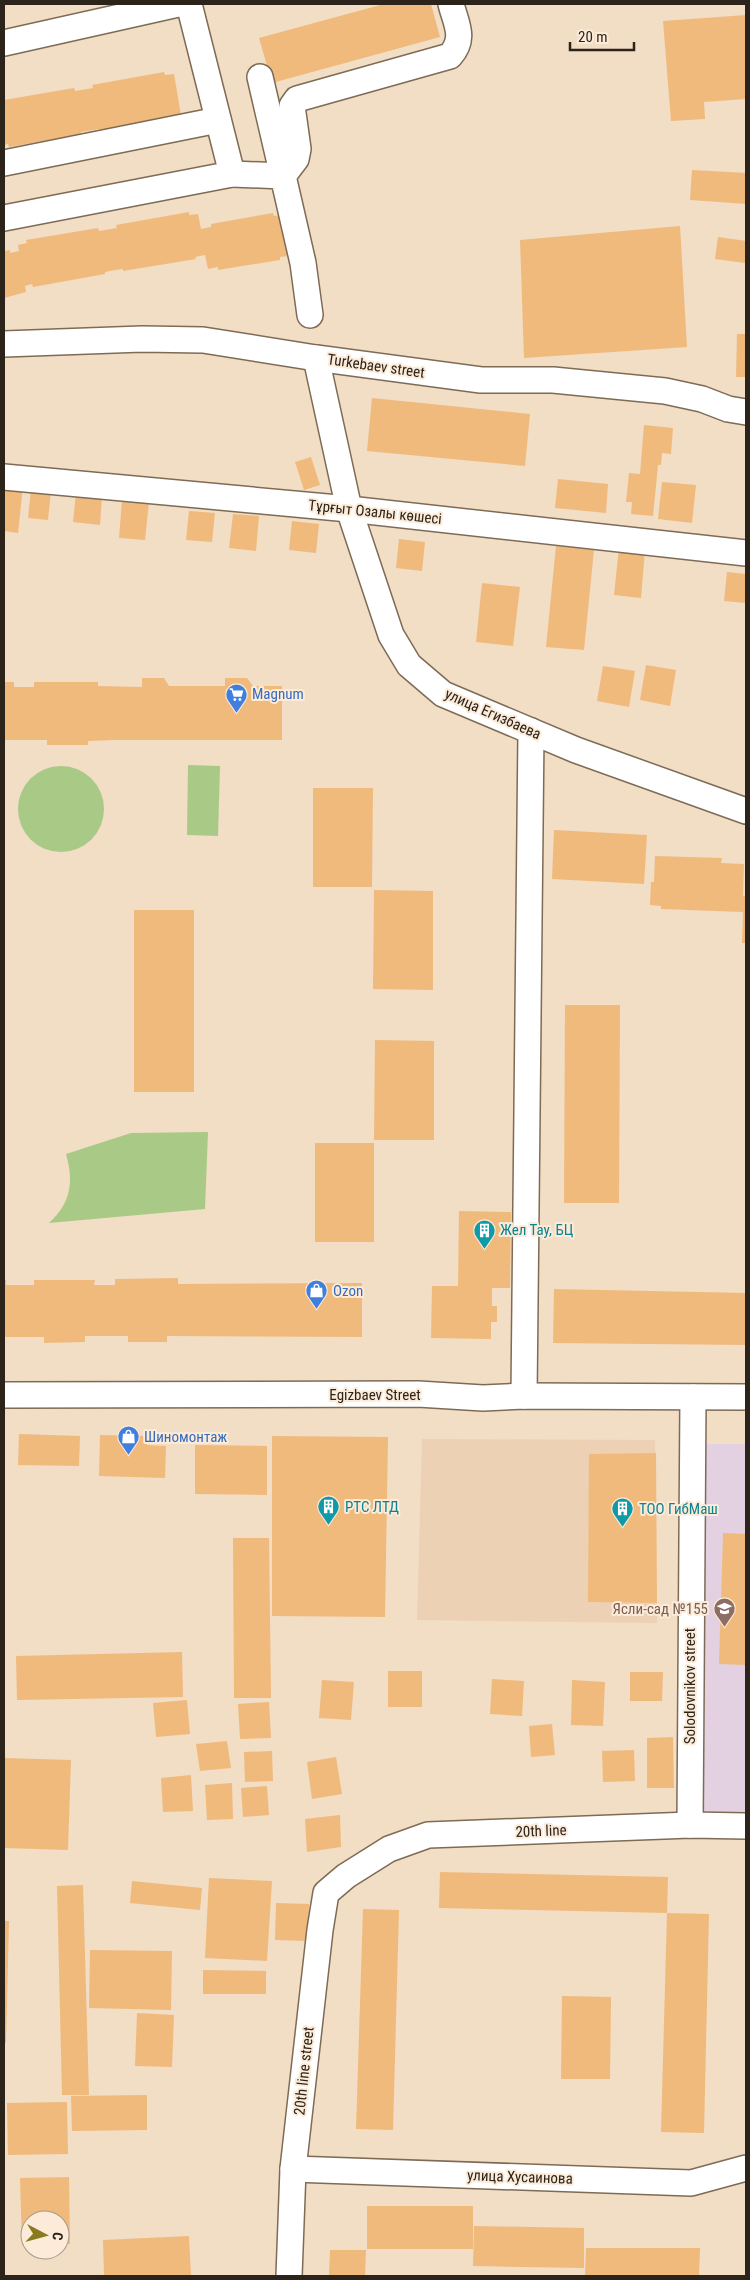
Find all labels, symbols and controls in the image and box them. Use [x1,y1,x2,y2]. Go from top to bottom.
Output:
scale bar [570,20,634,52]
text: 20 m [578,28,608,46]
street label: Turkebaev street [326,350,426,382]
street label: Тұрғыт Озалы көшесі [307,496,443,528]
supermarket icon: Magnum [224,682,248,713]
place label: Magnum [252,685,304,703]
street label: улица Егизбаева [442,685,544,743]
building icon: Жел Тау, БЦ [472,1218,496,1249]
place label: Жел Тау, БЦ [500,1221,574,1239]
shop icon: Ozon [305,1279,329,1310]
place label: Ozon [333,1282,363,1300]
street label: Egizbaev Street [329,1386,421,1404]
shop icon: Шиномонтаж [116,1425,140,1456]
place label: Шиномонтаж [144,1428,227,1446]
building icon: РТС ЛТД [317,1495,341,1526]
building icon: ТОО ГибМаш [611,1497,635,1528]
place label: РТС ЛТД [345,1498,399,1516]
place label: ТОО ГибМаш [639,1500,718,1518]
school or university icon: Ясли-сад №155 [712,1597,736,1628]
place label: Ясли-сад №155 [613,1600,708,1618]
street label: Solodovnikov street [681,1628,699,1744]
street label: 20th line [515,1821,567,1841]
street label: 20th line street [290,2026,318,2116]
street label: улица Хусаинова [467,2166,573,2188]
north arrow [20,2210,70,2260]
text: С [50,2232,66,2241]

